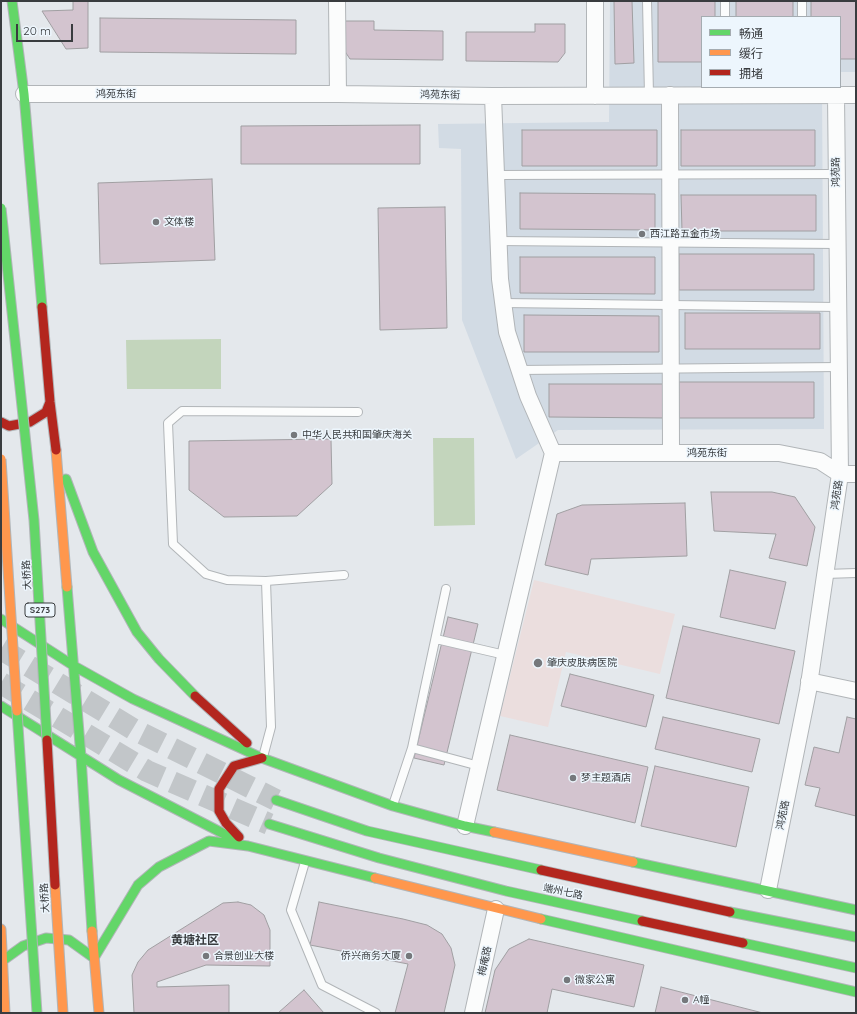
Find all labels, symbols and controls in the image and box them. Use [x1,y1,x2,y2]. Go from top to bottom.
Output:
scale bar [18,16,75,42]
legend [701,16,841,88]
text: 20 m [23,23,51,38]
text: 畅通 [739,26,763,41]
text: 缓行 [739,46,763,61]
text: 拥堵 [739,66,763,81]
street label: 鸿苑东街 [96,88,136,100]
street label: 鸿苑东街 [420,89,460,101]
street label: 鸿苑路 [830,157,842,187]
place label: 文体楼 [164,216,194,228]
marker: 文体楼 [151,217,161,227]
place label: 西江路五金市场 [650,228,720,240]
marker: 西江路五金市场 [637,229,647,239]
place label: 中华人民共和国肇庆海关 [302,429,412,441]
marker: 中华人民共和国肇庆海关 [289,430,299,440]
street label: 鸿苑东街 [687,447,727,459]
street label: 鸿苑路 [829,479,845,511]
street label: 大桥路 [20,560,34,590]
road number: S273 [25,603,55,617]
marker: 肇庆皮肤病医院 [532,657,544,669]
place label: 肇庆皮肤病医院 [547,657,617,669]
place label: 梦主题酒店 [581,772,631,784]
marker: 梦主题酒店 [568,773,578,783]
street label: 鸿苑路 [774,799,792,831]
street label: 端州七路 [542,882,584,902]
street label: 大桥路 [38,883,52,913]
district label: 黄塘社区 [171,933,219,947]
street label: 梅庵路 [476,945,494,977]
place label: 合景创业大楼 [214,950,274,962]
place label: 侨兴商务大厦 [341,950,401,962]
marker: 合景创业大楼 [201,951,211,961]
marker: 侨兴商务大厦 [404,951,414,961]
place label: 微家公寓 [575,974,615,986]
marker: 微家公寓 [562,975,572,985]
place label: A幢 [693,994,709,1006]
marker: A幢 [680,995,690,1005]

